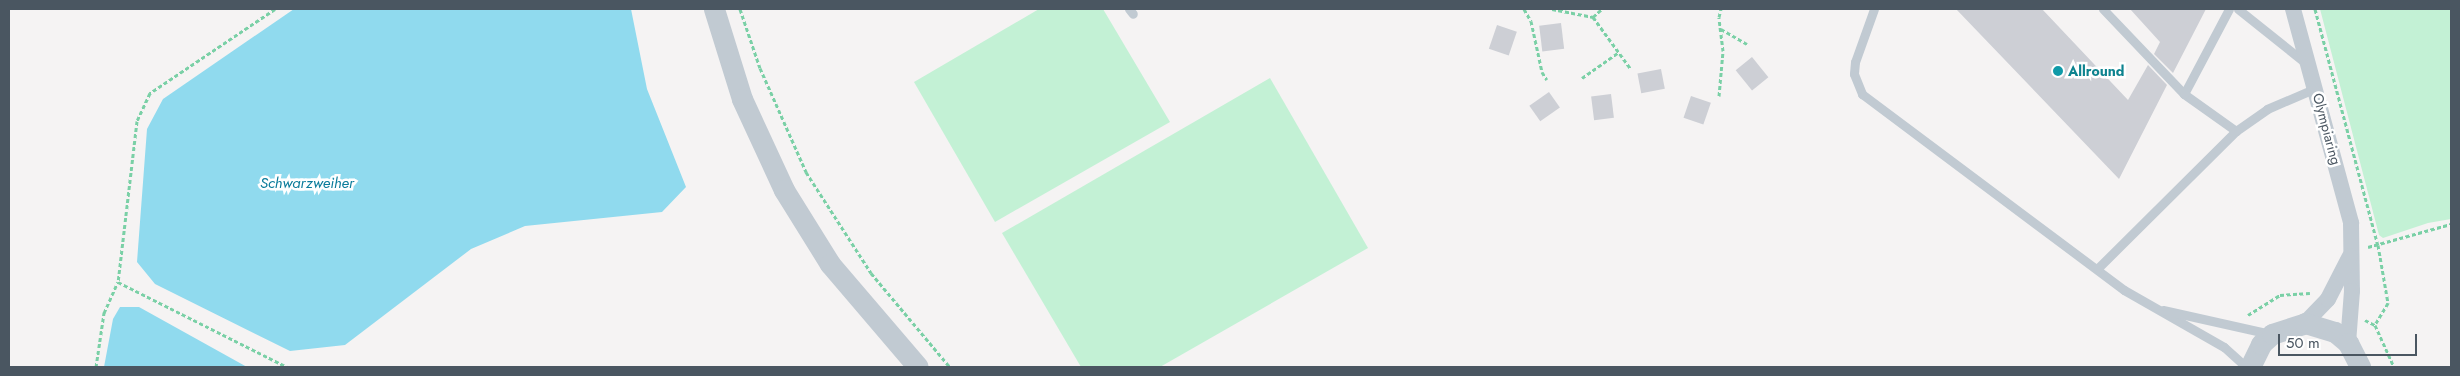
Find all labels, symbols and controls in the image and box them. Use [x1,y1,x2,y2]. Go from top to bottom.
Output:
place label: Allround [2068,63,2124,79]
marker: Allround [2052,65,2064,77]
street label: Olympiaring [2309,91,2345,167]
water label: Schwarzweiher [260,175,354,193]
scale bar [2280,324,2419,356]
text: 50 m [2286,332,2320,354]

